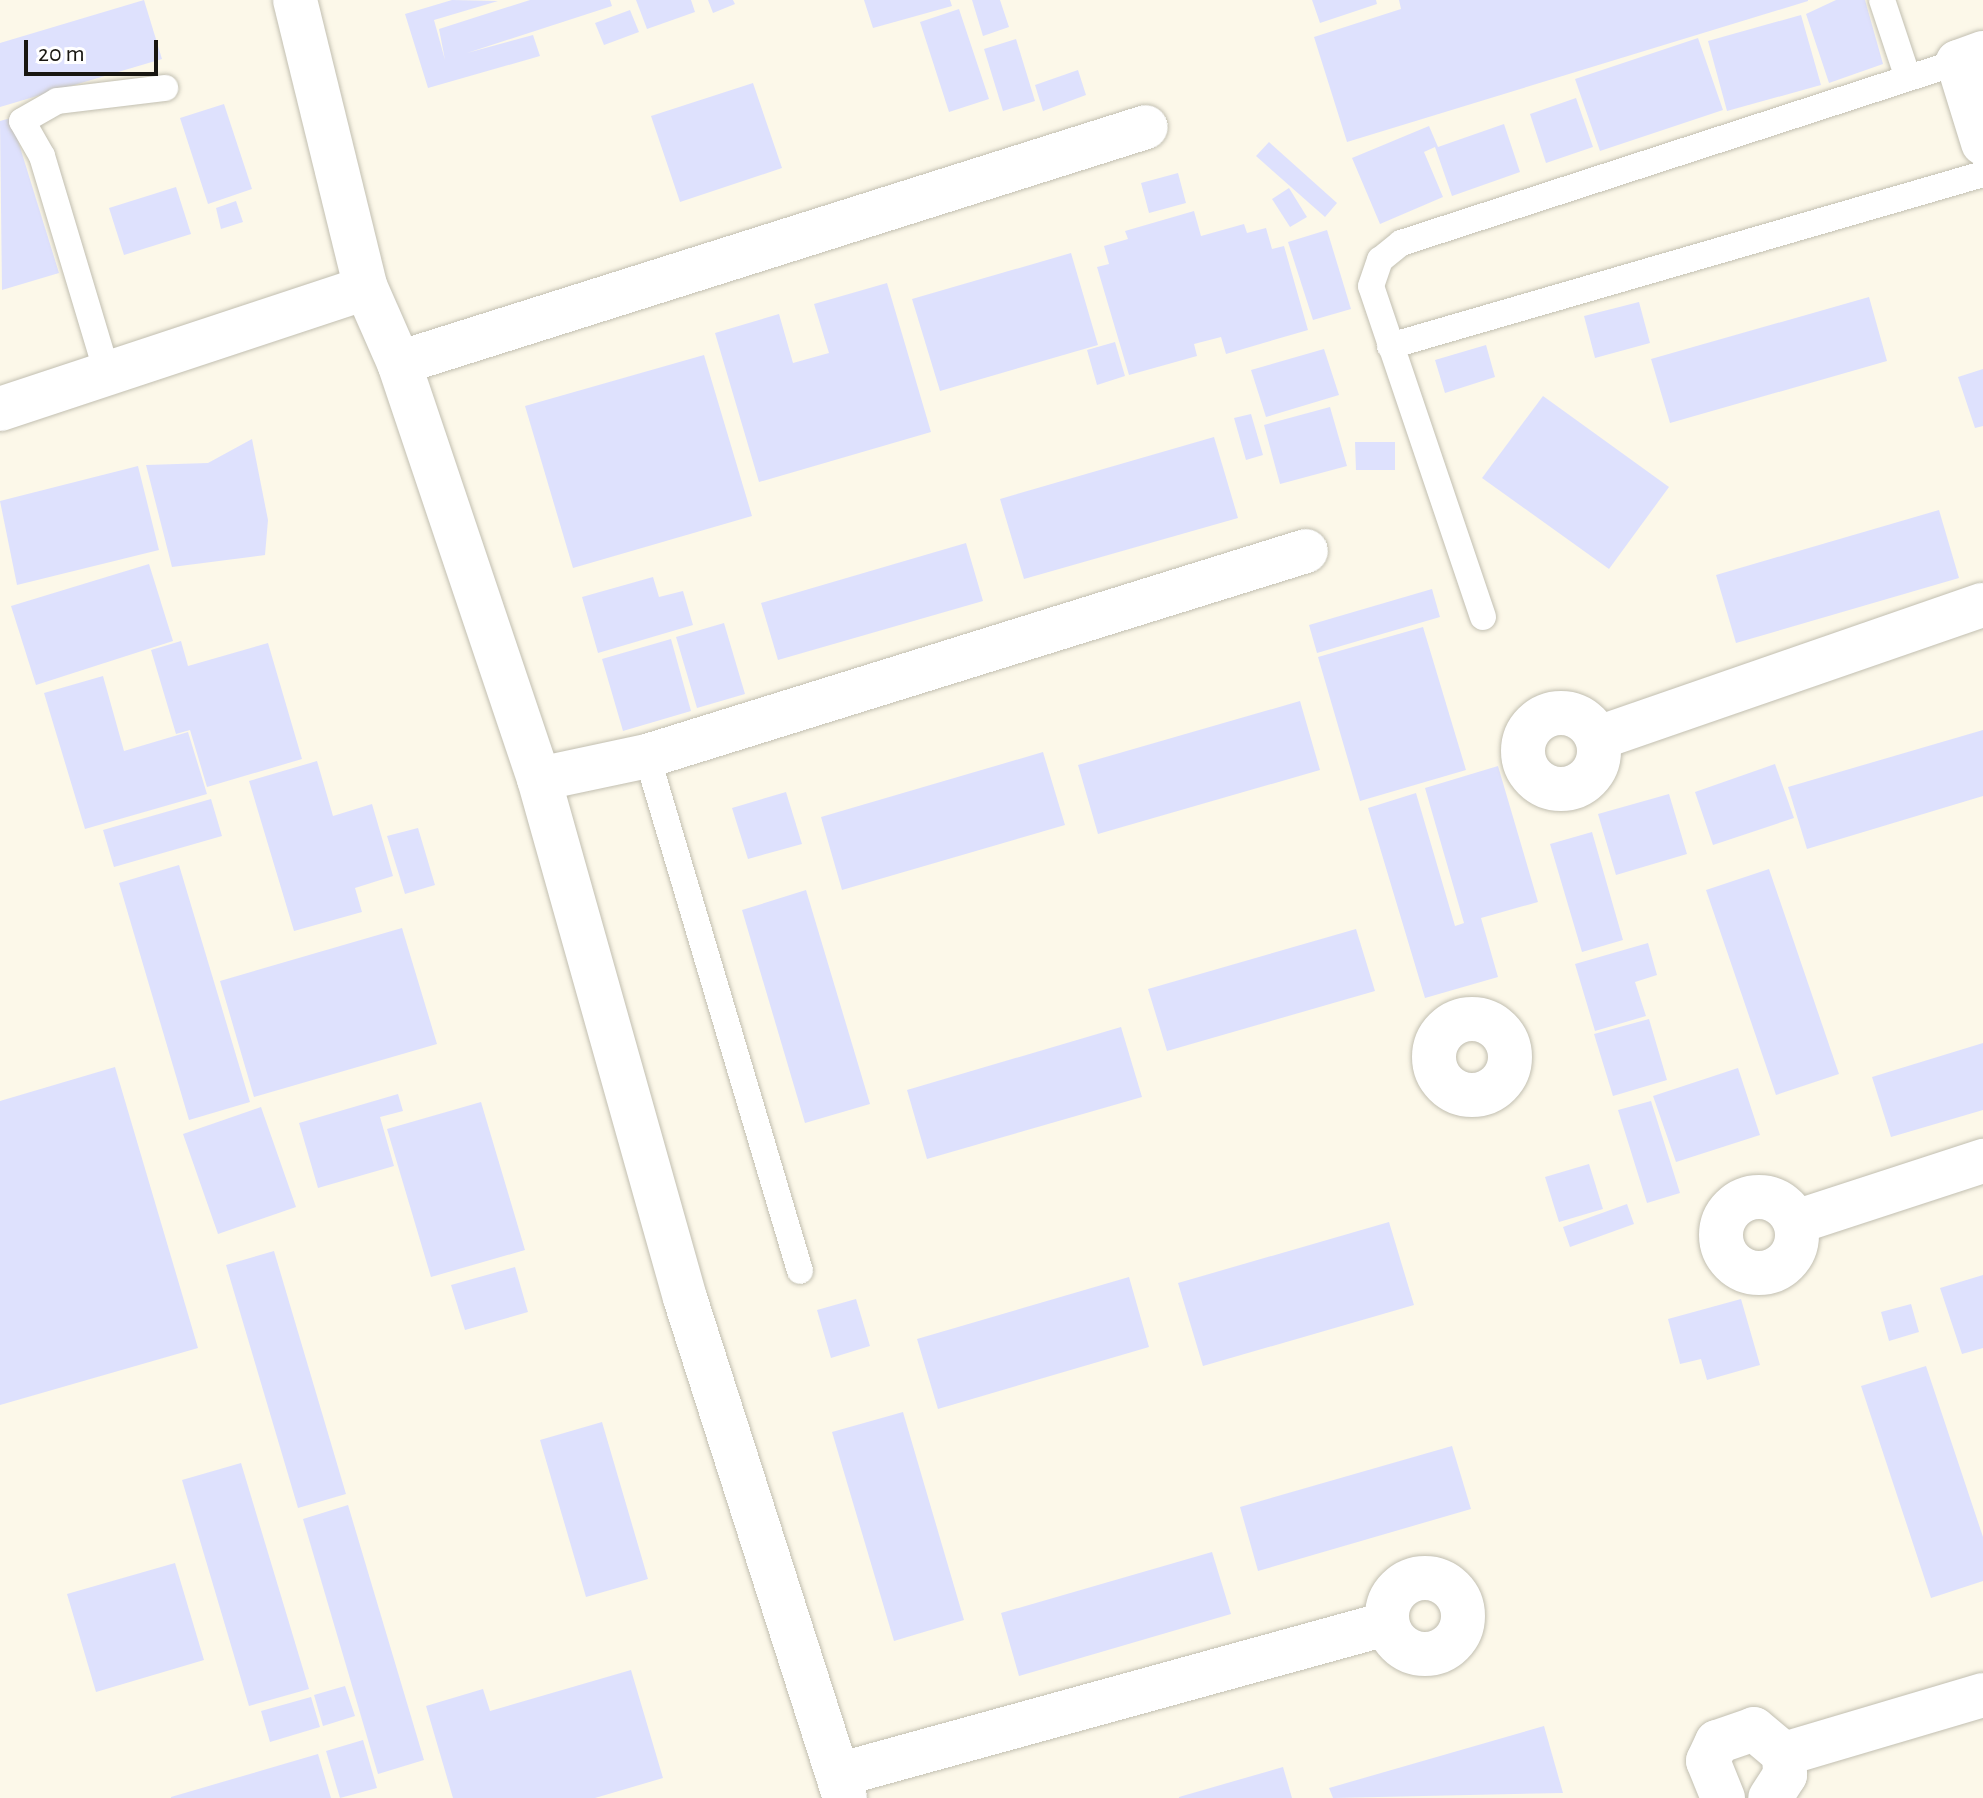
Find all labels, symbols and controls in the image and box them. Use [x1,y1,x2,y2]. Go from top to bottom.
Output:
scale bar [28,24,162,74]
text: 20 m [38,42,85,66]

